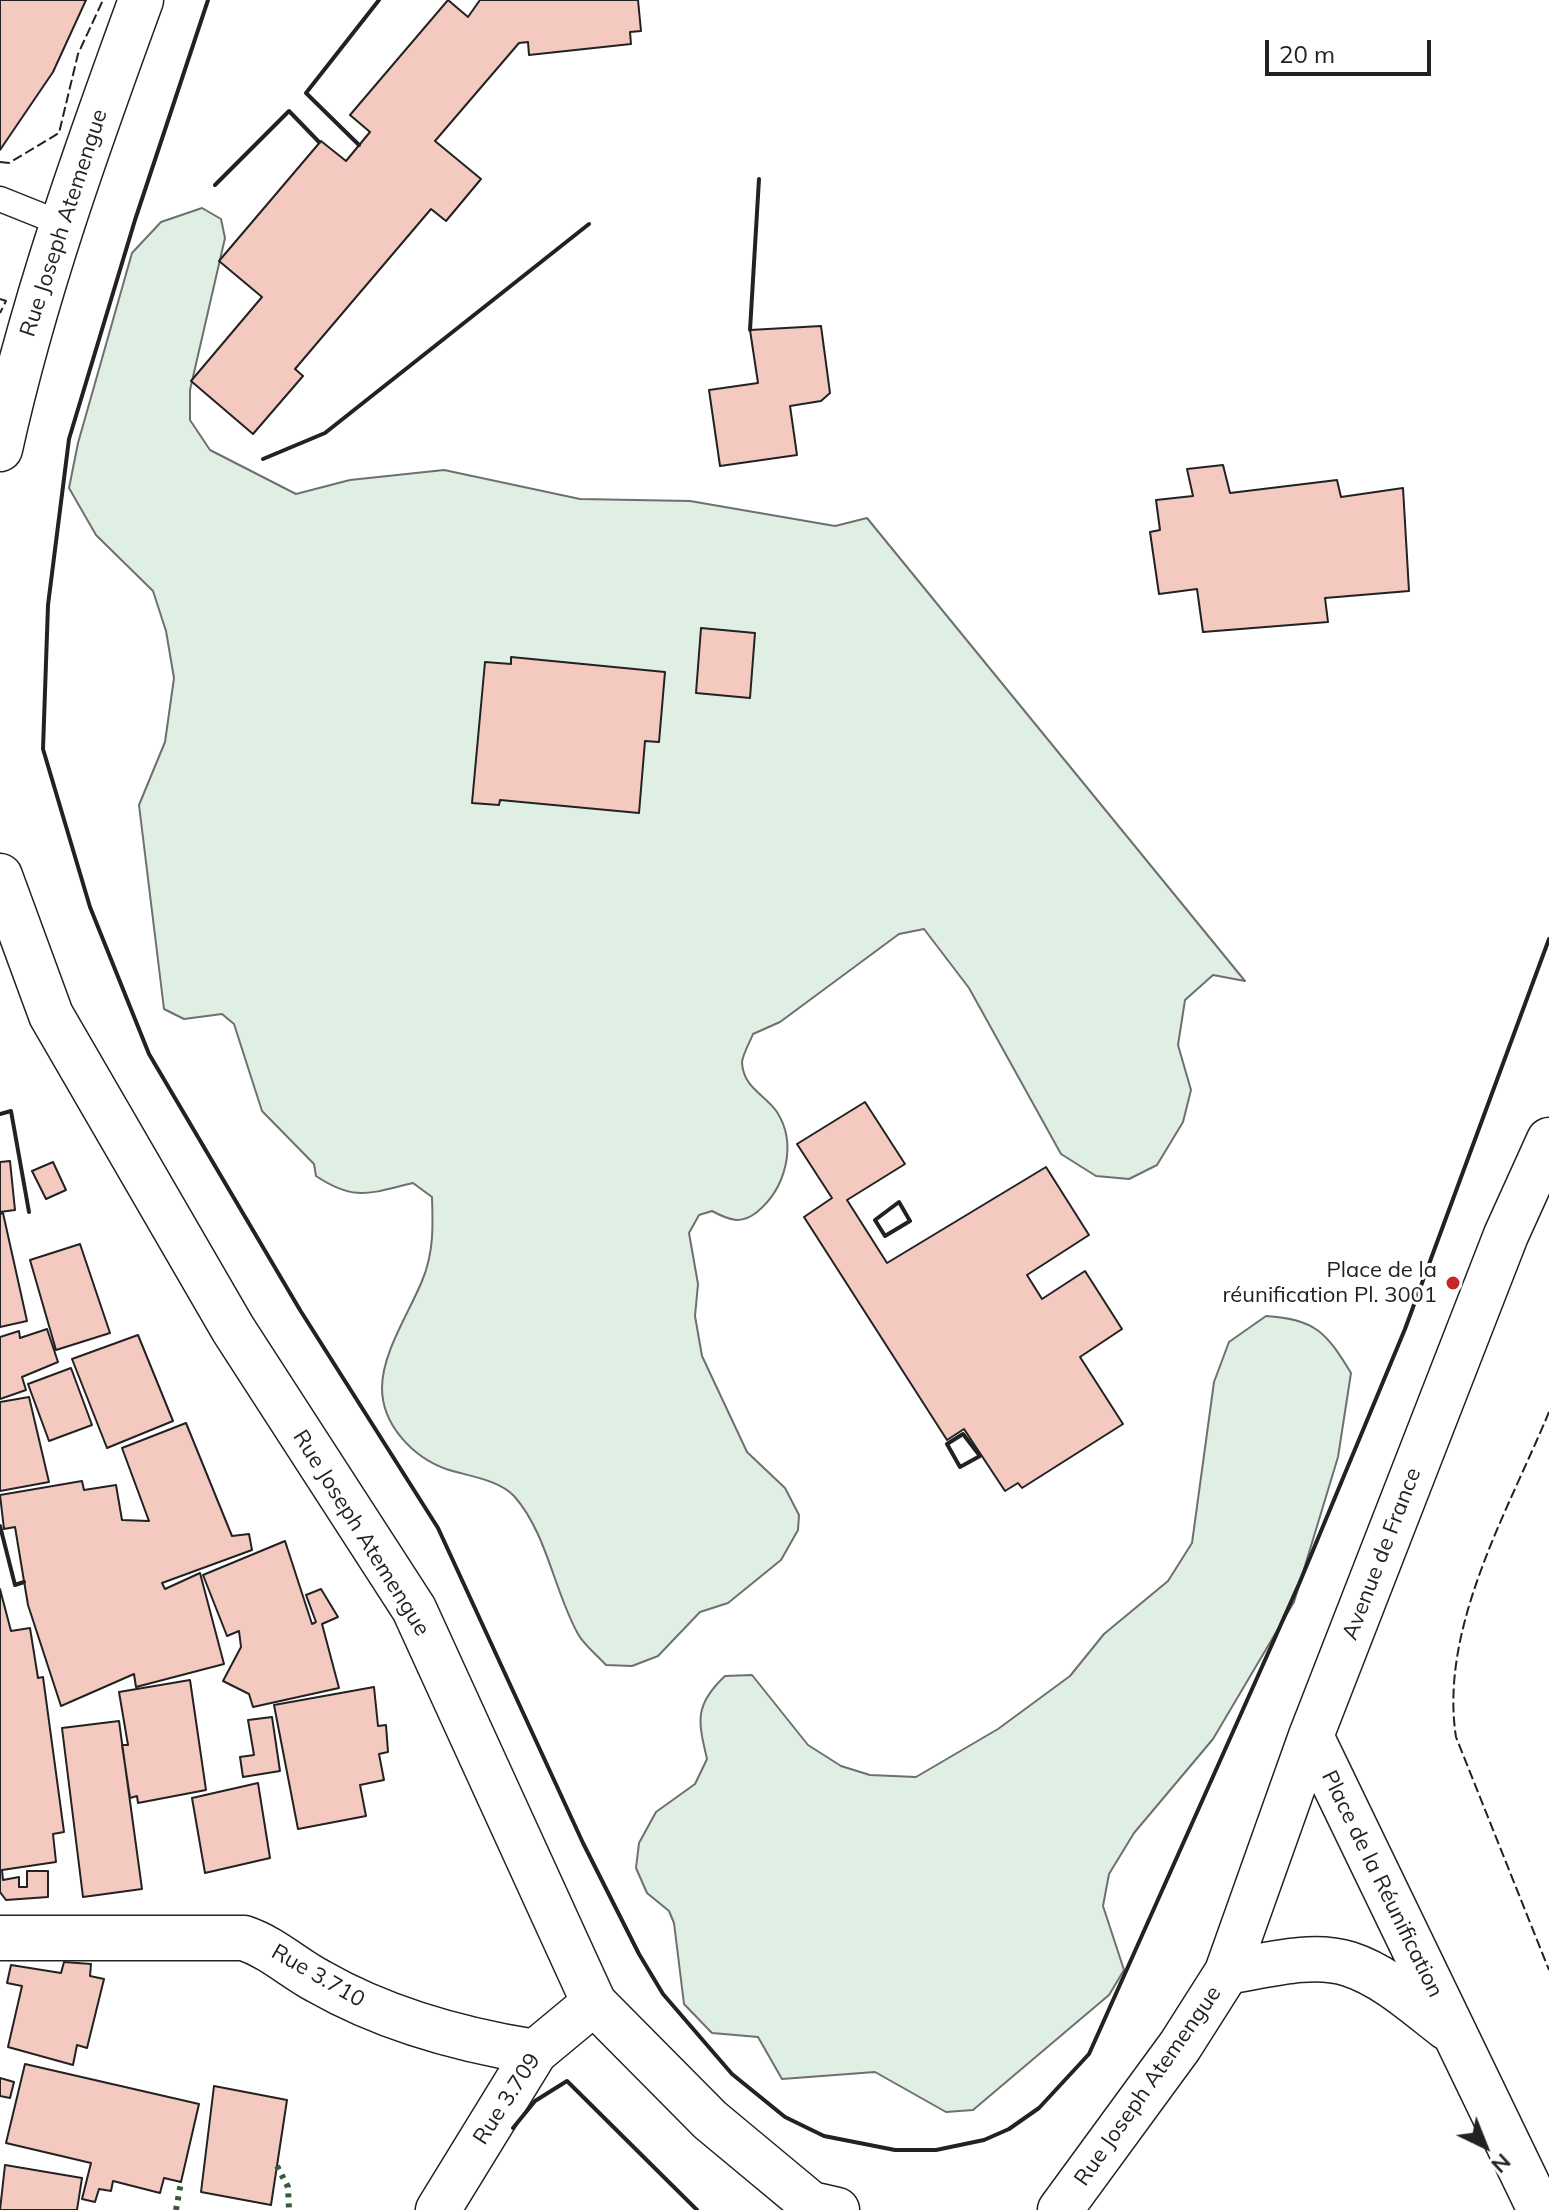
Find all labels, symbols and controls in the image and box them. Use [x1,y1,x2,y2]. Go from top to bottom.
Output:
scale bar [1269,24,1435,74]
text: 20 m [1279,39,1335,69]
street label: Rue Joseph Atemengue [15,106,113,340]
place label: Place de la réunification Pl. 3001 [1222,1257,1437,1308]
marker: Place de la réunification Pl. 3001 [1444,1274,1462,1292]
street label: Rue Joseph Atemengue [287,1425,435,1641]
street label: Avenue de France [1337,1464,1427,1644]
street label: Place de la Réunification [1316,1766,1448,2002]
street label: Rue 3.710 [267,1939,369,2013]
street label: Rue Joseph Atemengue [1069,1981,1227,2191]
street label: Rue 3.709 [468,2048,546,2150]
north arrow [1445,2106,1525,2186]
text: N [1486,2148,1517,2179]

